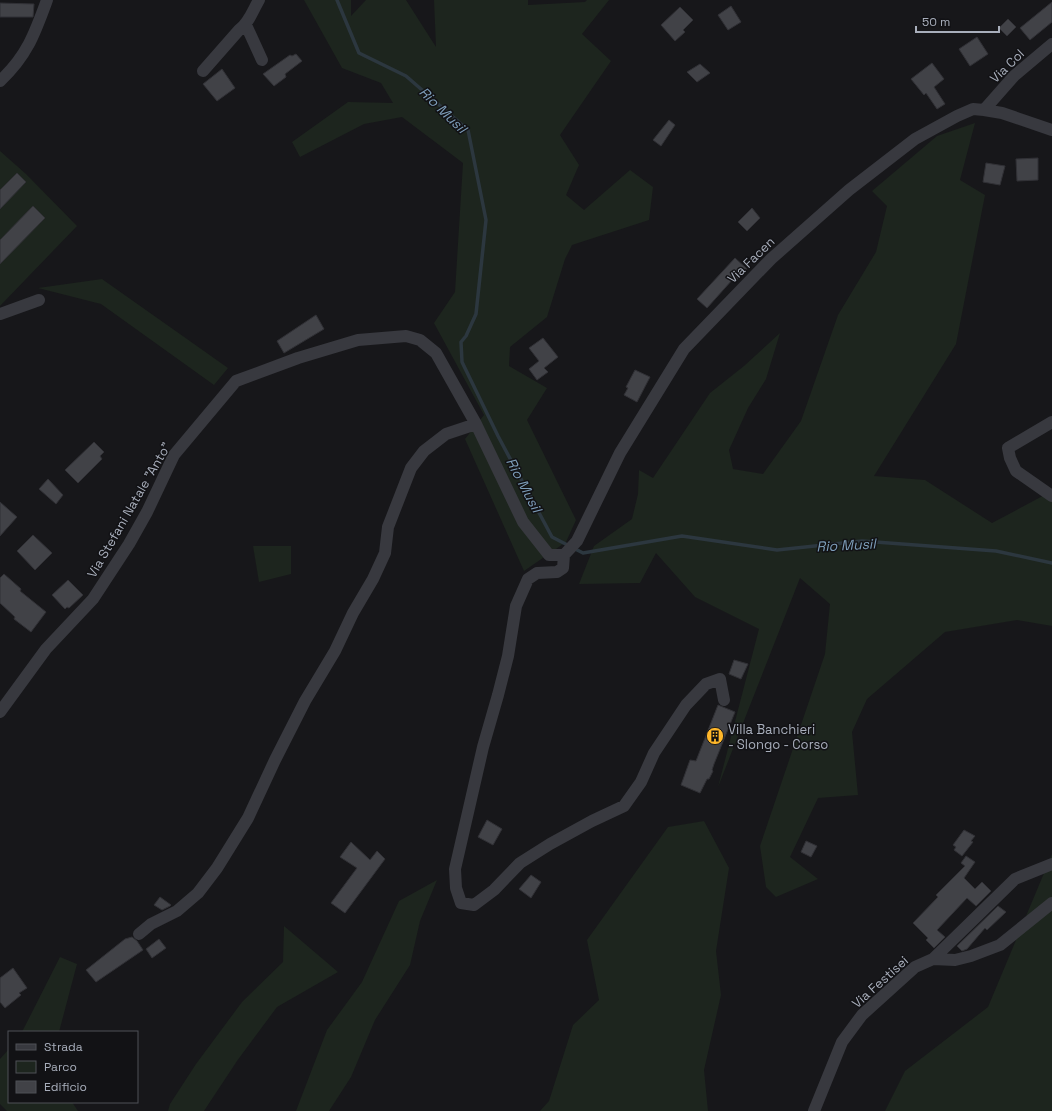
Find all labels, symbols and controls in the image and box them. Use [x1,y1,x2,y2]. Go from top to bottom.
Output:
scale bar [916,8,999,34]
text: 50 m [922,14,950,30]
street label: Via Col [986,45,1028,87]
water label: Rio Musil [415,83,472,138]
street label: Via Facen [724,233,778,287]
street label: Via Stefani Natale "Anto" [83,439,175,581]
water label: Rio Musil [502,455,547,517]
water label: Rio Musil [816,534,878,556]
place label: Villa Banchieri - Slongo - Corso [728,721,828,753]
building icon: Villa Banchieri - Slongo - Corso [705,726,725,746]
street label: Via Festisei [848,952,912,1012]
legend [8,1031,138,1103]
text: Strada [44,1039,83,1055]
text: Parco [44,1059,77,1075]
text: Edificio [44,1079,87,1095]

